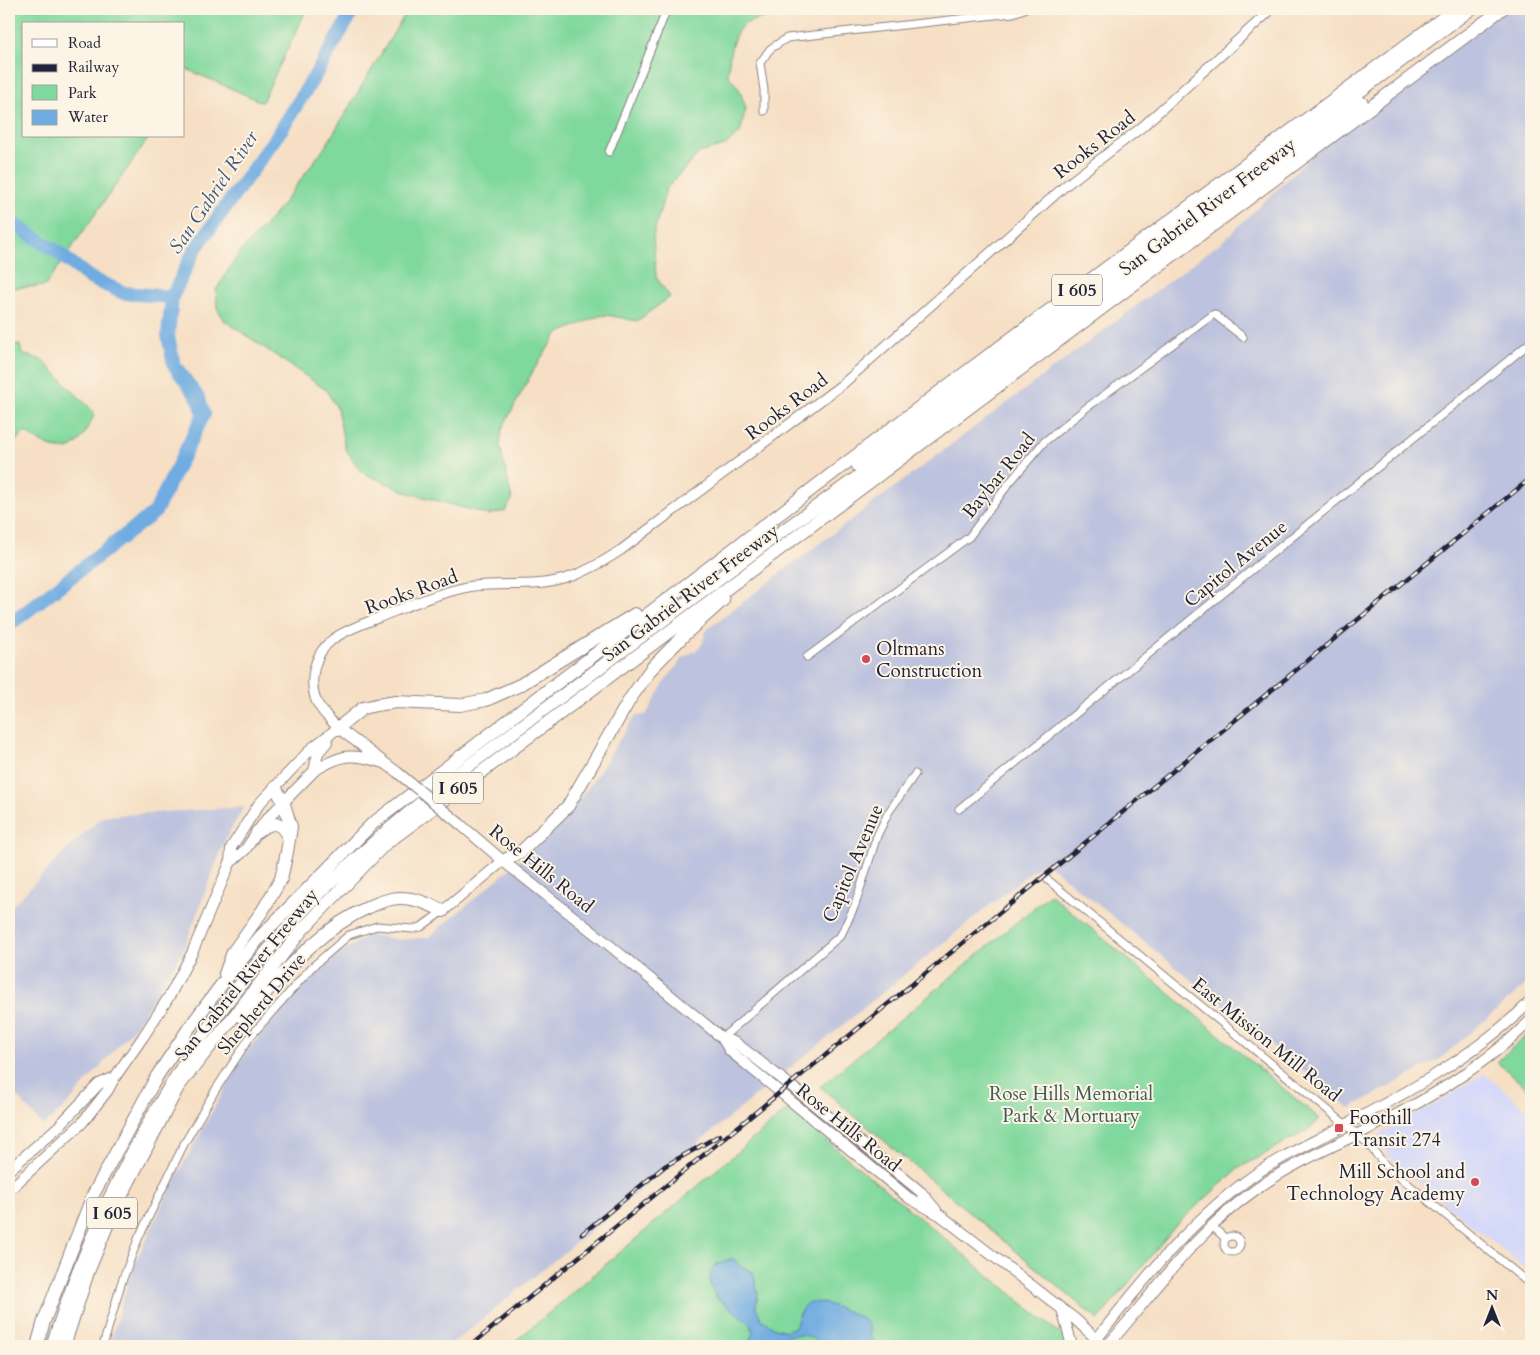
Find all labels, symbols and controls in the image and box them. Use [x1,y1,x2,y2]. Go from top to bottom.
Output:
legend [22,22,185,138]
text: Road [68,33,101,53]
text: Railway [68,57,119,77]
text: Park [68,83,97,103]
street label: Rooks Road [1048,105,1141,185]
text: Water [67,107,109,127]
water label: San Gabriel River [162,124,265,259]
street label: San Gabriel River Freeway [1114,132,1301,282]
road number: I 605 [1052,274,1102,306]
street label: Rooks Road [740,367,833,446]
street label: Baybar Road [956,427,1041,524]
street label: Capitol Avenue [1178,514,1293,614]
street label: San Gabriel River Freeway [597,518,784,668]
street label: Rooks Road [361,563,461,621]
place label: Oltmans Construction [876,636,983,684]
marker: Oltmans Construction [860,653,872,665]
road number: I 605 [433,772,483,804]
street label: Capitol Avenue [816,800,890,926]
street label: Rose Hills Road [484,819,599,919]
street label: San Gabriel River Freeway [169,883,325,1066]
street label: Shepherd Drive [211,947,312,1060]
street label: East Mission Mill Road [1186,972,1346,1108]
street label: Rose Hills Road [791,1078,906,1178]
park label: Rose Hills Memorial Park & Mortuary [989,1081,1153,1129]
place label: Foothill Transit 274 [1349,1105,1441,1153]
marker: Foothill Transit 274 [1333,1122,1345,1134]
place label: Mill School and Technology Academy [1286,1159,1465,1207]
marker: Mill School and Technology Academy [1469,1176,1481,1188]
road number: I 605 [87,1198,137,1228]
north arrow [1468,1282,1518,1332]
text: N [1486,1286,1498,1305]

